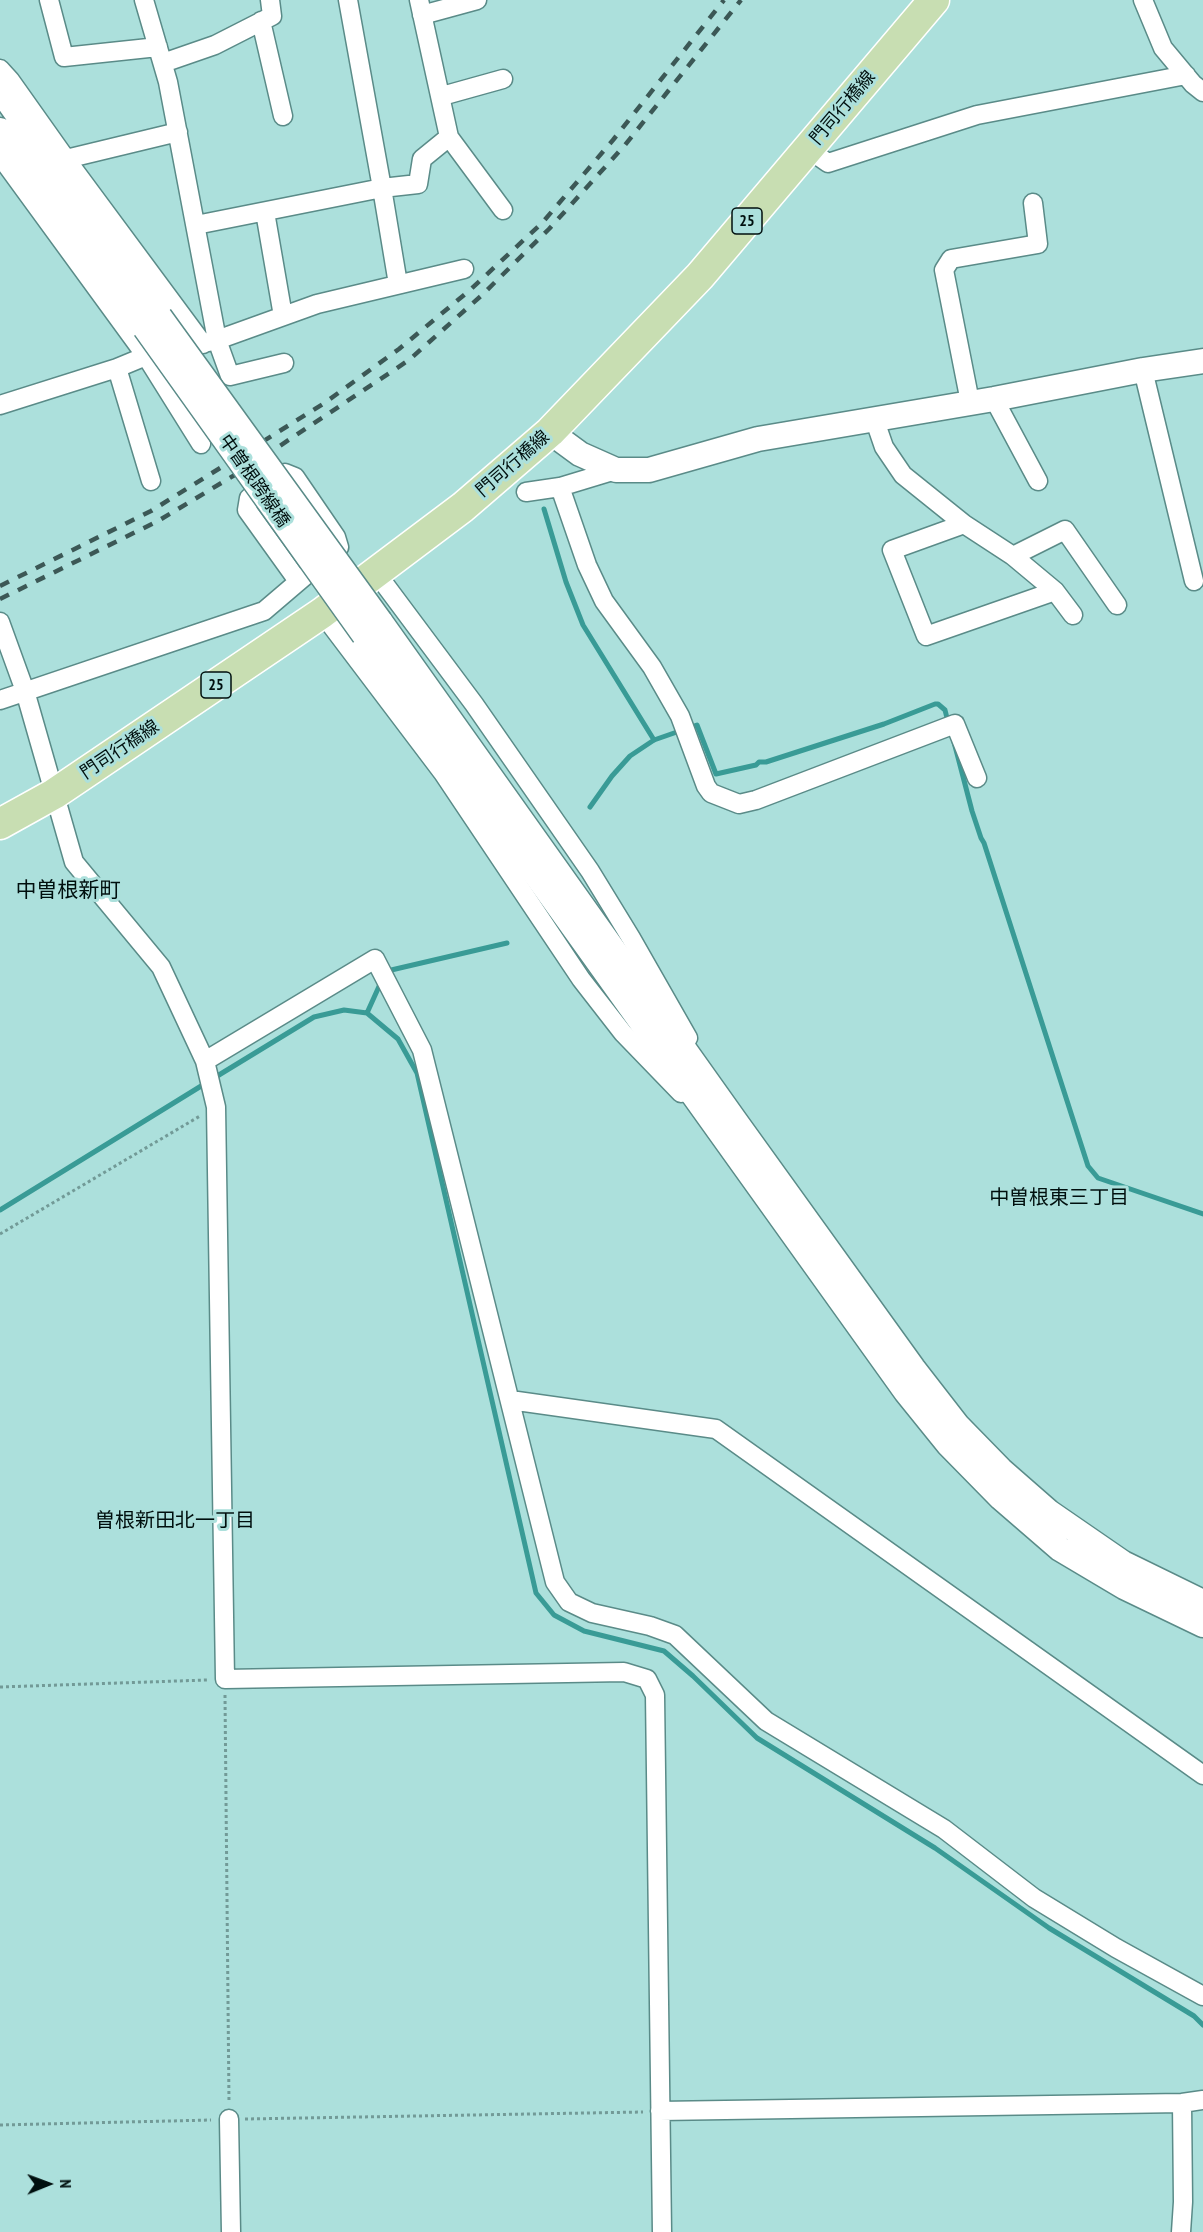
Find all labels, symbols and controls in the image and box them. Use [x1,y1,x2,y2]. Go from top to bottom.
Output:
street label: 門司行橋線 [806,67,880,149]
road number: 25 [732,208,762,234]
street label: 門司行橋線 [472,426,554,502]
street label: 中曽根跨線橋 [214,431,294,531]
road number: 25 [201,672,231,698]
street label: 門司行橋線 [77,716,163,784]
district label: 中曽根新町 [16,878,120,904]
district label: 中曽根東三丁目 [989,1186,1129,1210]
district label: 曽根新田北一丁目 [95,1509,255,1533]
north arrow [18,2154,78,2214]
text: N [56,2179,76,2188]

